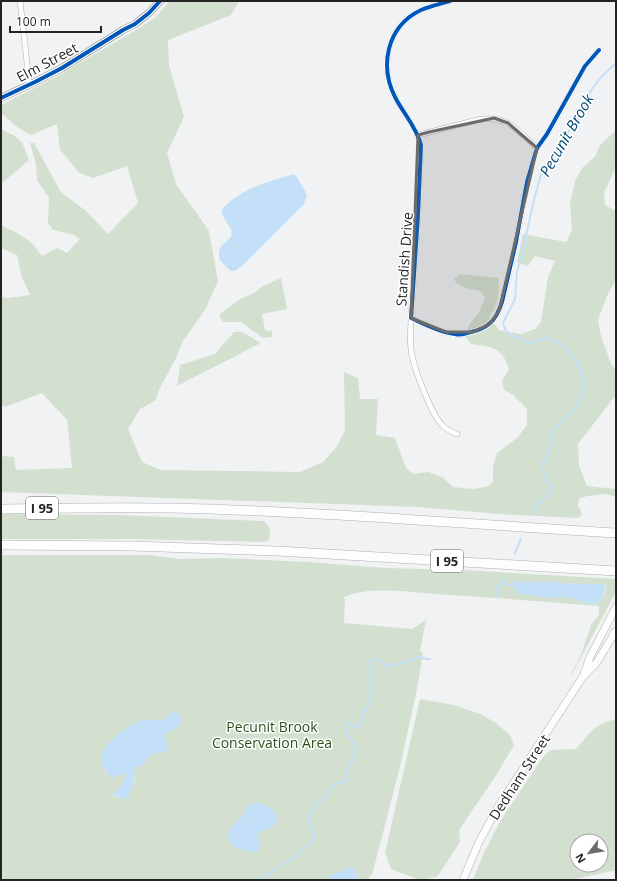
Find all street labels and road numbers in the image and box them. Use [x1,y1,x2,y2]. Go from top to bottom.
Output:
street label: Elm Street [13,38,81,86]
street label: Standish Drive [391,211,417,307]
road number: I 95 [26,497,58,519]
road number: I 95 [431,550,463,572]
street label: Dedham Street [484,730,554,824]

